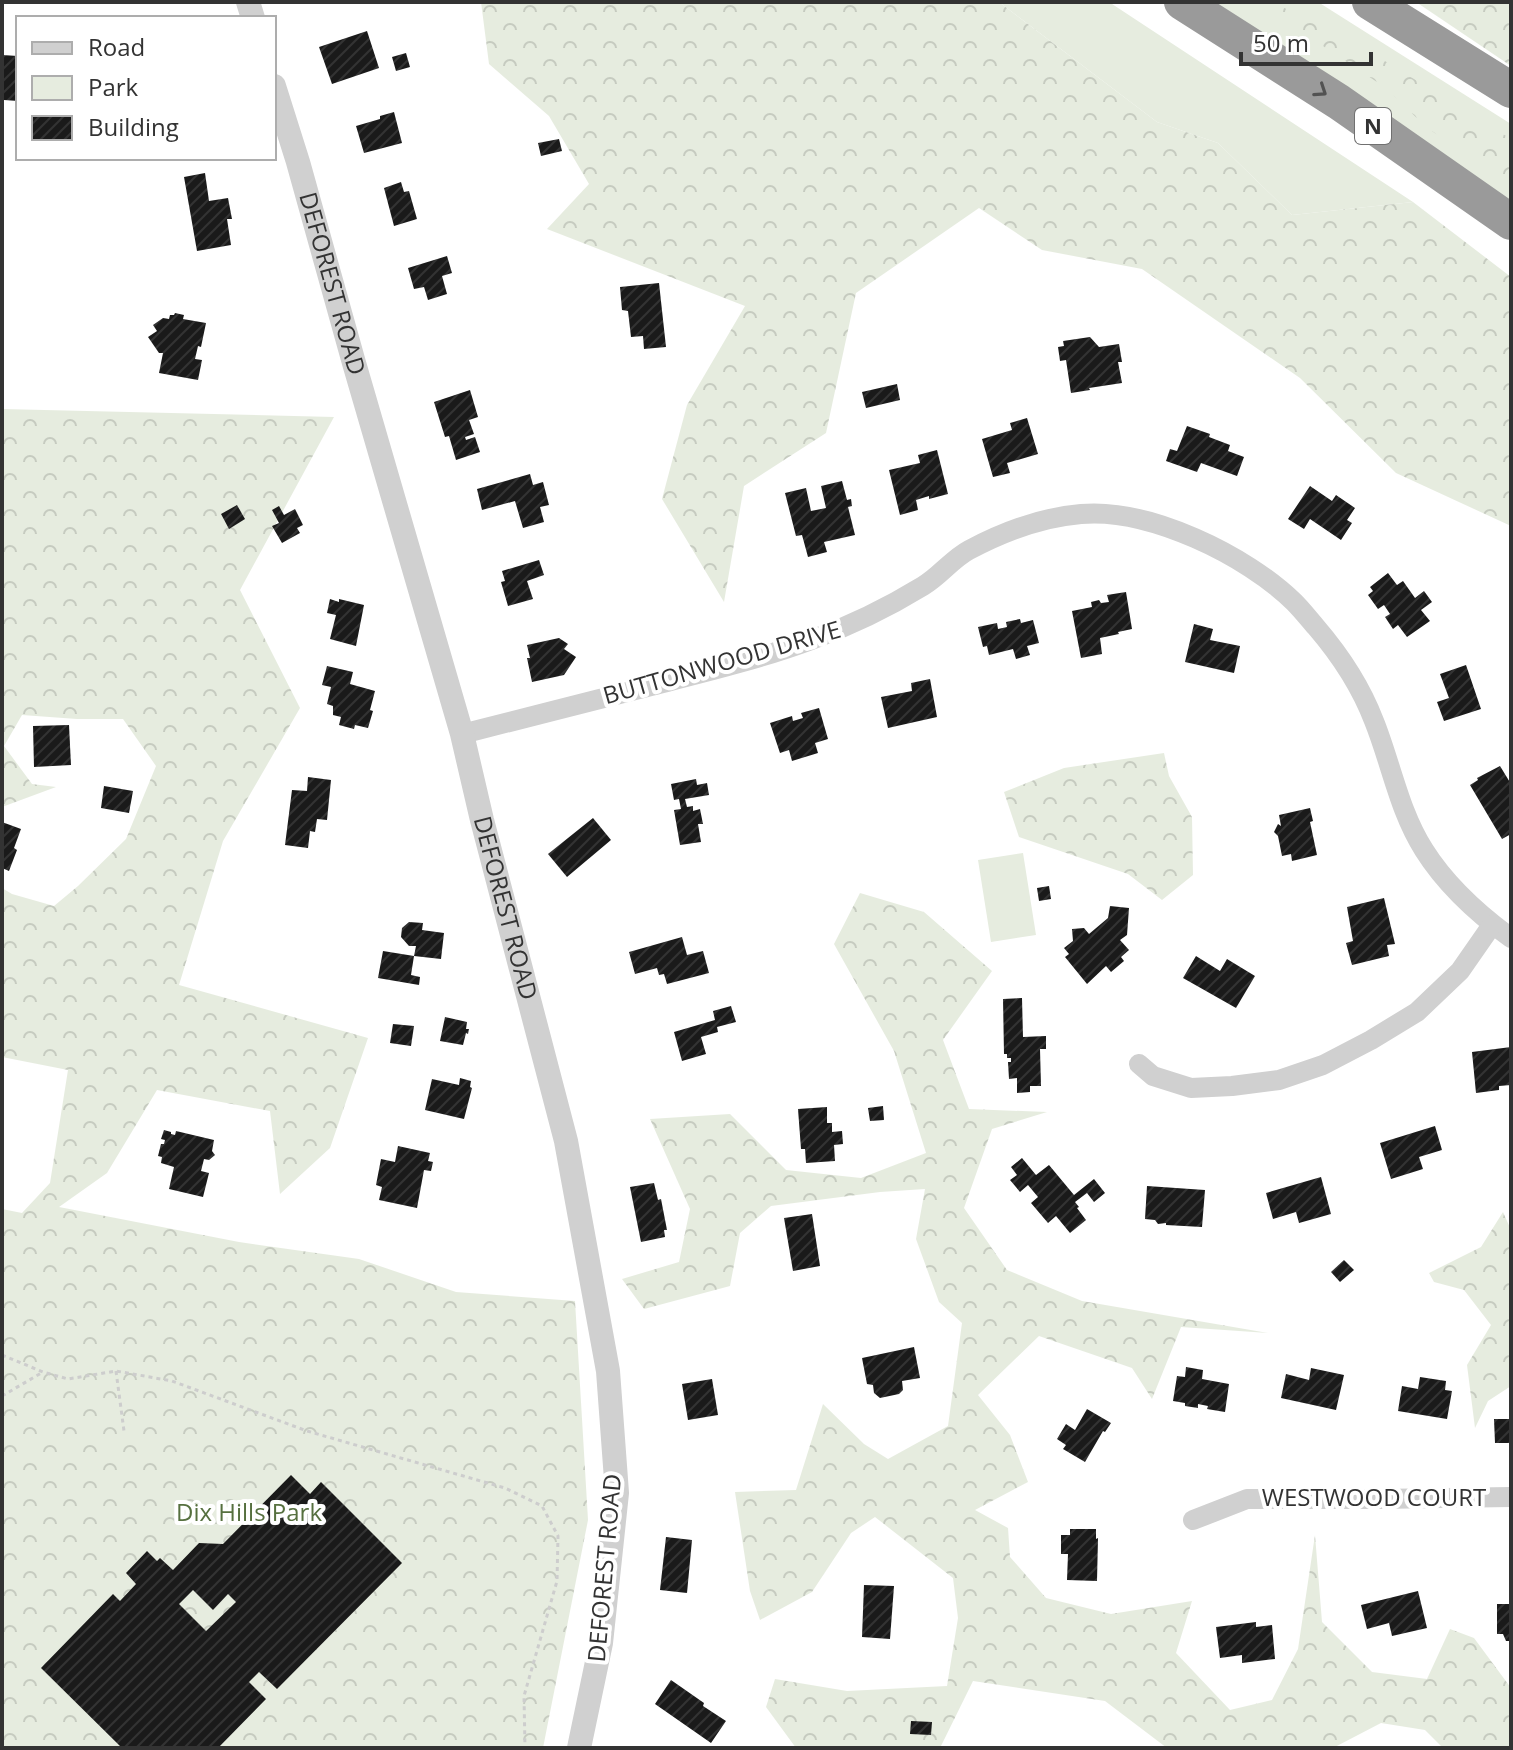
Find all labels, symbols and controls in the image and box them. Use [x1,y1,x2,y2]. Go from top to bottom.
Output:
legend [16,16,276,160]
scale bar [1241,16,1371,66]
text: 50 m [1253,26,1309,59]
text: Road [88,30,145,63]
text: Park [88,70,139,103]
one-way arrow [1313,81,1327,96]
road number: N [1355,108,1391,144]
text: Building [88,110,179,143]
street label: DEFOREST ROAD [292,188,375,379]
street label: BUTTONWOOD DRIVE [599,612,844,711]
street label: DEFOREST ROAD [467,812,546,1003]
street label: DEFOREST ROAD [579,1472,628,1663]
street label: WESTWOOD COURT [1262,1480,1486,1513]
park label: Dix Hills Park [176,1495,322,1528]

